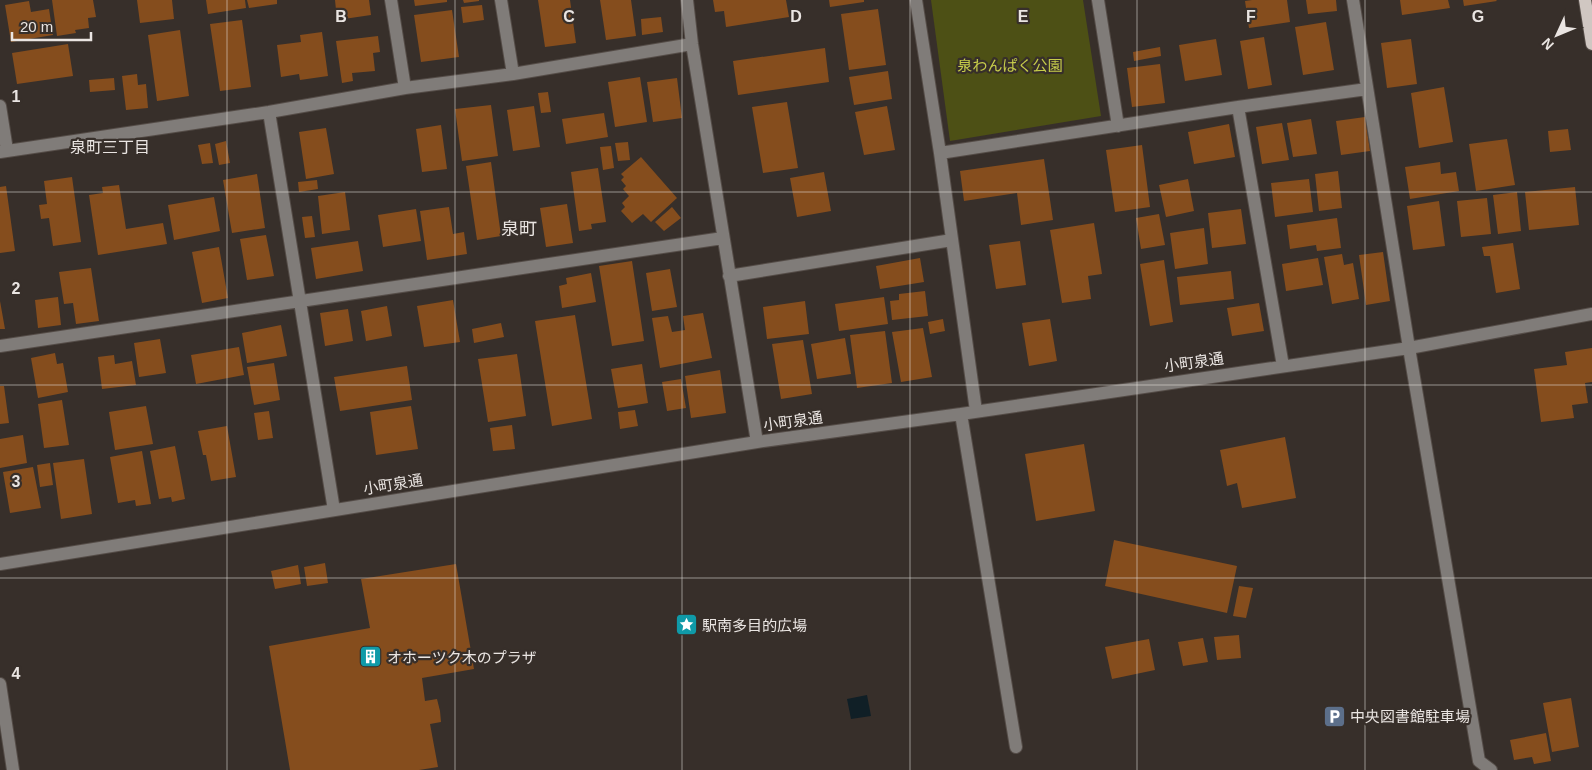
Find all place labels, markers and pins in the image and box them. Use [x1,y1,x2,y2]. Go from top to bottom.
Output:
place icon: 駅南多目的広場 [674,613,698,637]
place label: 駅南多目的広場 [702,617,807,634]
building icon: オホーツク木のプラザ [359,645,383,669]
place label: オホーツク木のプラザ [387,649,537,666]
parking icon: 中央図書館駐車場 [1322,704,1346,728]
place label: 中央図書館駐車場 [1350,708,1470,725]

